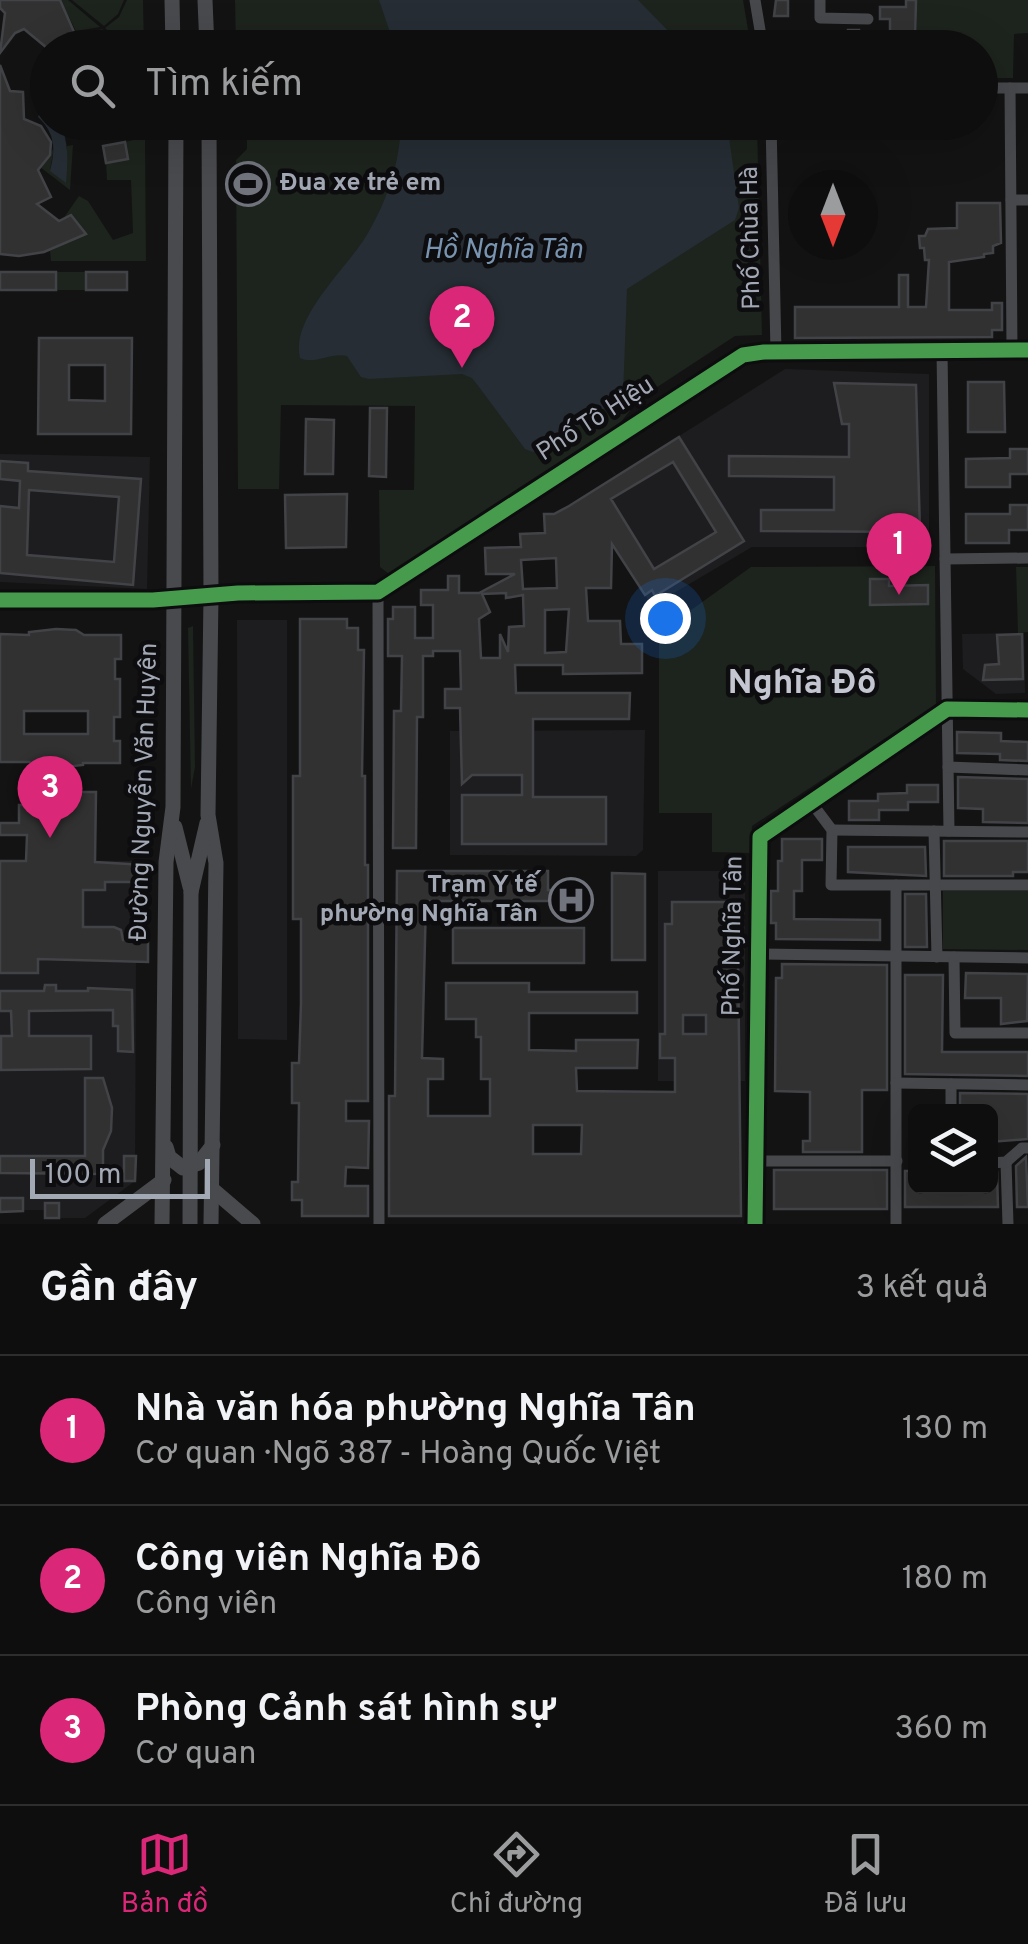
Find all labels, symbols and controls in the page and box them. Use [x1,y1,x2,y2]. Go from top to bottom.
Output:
search box [30,30,998,140]
icon: search [65,58,120,113]
text: Tìm kiếm [145,61,303,110]
sports icon: Đua xe trẻ em [225,161,271,207]
street label: Phố Chùa Hà [735,166,769,310]
place label: Đua xe trẻ em [280,168,441,200]
north arrow [788,170,878,260]
water label: Hồ Nghĩa Tân [423,232,583,269]
pin: 2 [430,286,494,368]
street label: Phố Tô Hiệu [531,370,661,470]
pin: 1 [866,512,932,595]
your location [640,593,691,644]
street label: Đường Nguyễn Văn Huyên [123,642,166,942]
district label: Nghĩa Đô [728,662,877,706]
pin: 3 [18,756,82,838]
street label: Phố Nghĩa Tân [717,855,751,1017]
place label: Trạm Y tế phường Nghĩa Tân [320,870,542,931]
hospital icon: Trạm Y tế phường Nghĩa Tân [548,877,594,923]
map controls [908,1104,998,1194]
button: layers [908,1104,998,1194]
scale bar [30,1154,210,1198]
text: 100 m [45,1158,121,1194]
text: Gần đây [40,1263,198,1316]
text: 3 kết quả [856,1269,988,1309]
text: Nhà văn hóa phường Nghĩa Tân [135,1386,696,1435]
text: 1 [66,1410,79,1450]
text: 130 m [902,1410,988,1450]
text: Cơ quan · Ngõ 387 - Hoàng Quốc Việt [135,1435,661,1475]
text: Công viên Nghĩa Đô [135,1536,481,1585]
text: 2 [63,1560,82,1600]
text: 180 m [902,1560,988,1600]
text: Công viên [135,1585,277,1625]
text: Phòng Cảnh sát hình sự [135,1686,556,1735]
text: 3 [63,1710,82,1750]
text: 360 m [894,1710,988,1750]
text: Cơ quan [135,1735,256,1775]
tab: Bản đồ [121,1827,208,1923]
tab: Chỉ đường [450,1827,583,1923]
tab: Đã lưu [825,1827,907,1923]

